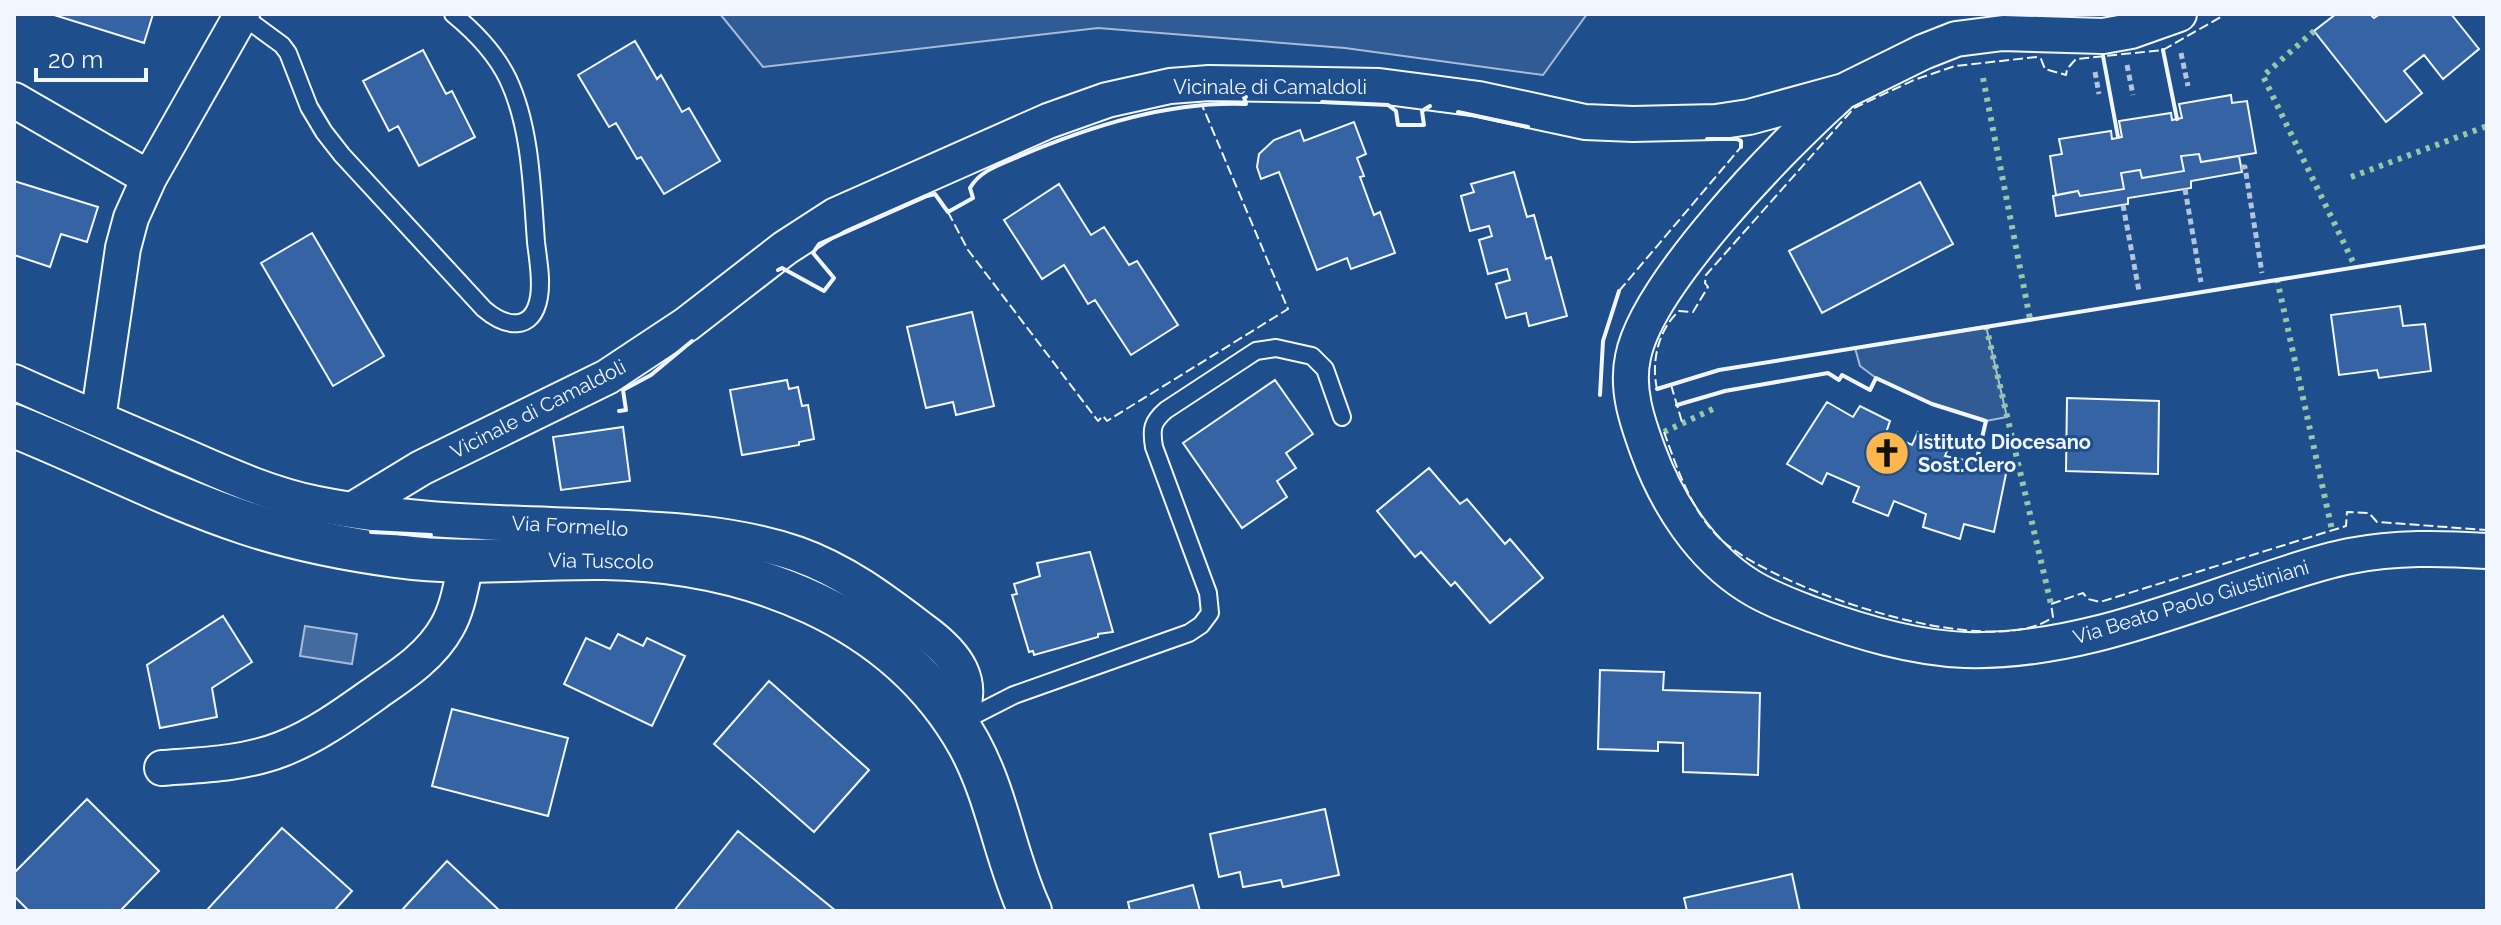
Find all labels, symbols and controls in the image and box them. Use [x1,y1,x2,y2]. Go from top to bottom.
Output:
scale bar [36,32,146,82]
text: 20 m [48,45,103,74]
street label: Vicinale di Camaldoli [1173,75,1367,99]
street label: Vicinale di Camaldoli [446,354,630,464]
church icon: Istituto Diocesano Sost.Clero [1863,429,1911,477]
place label: Istituto Diocesano Sost.Clero [1918,430,2091,477]
street label: Via Formello [511,511,629,541]
street label: Via Tuscolo [548,548,654,574]
street label: Via Beato Paolo Giustiniani [2070,555,2312,649]

